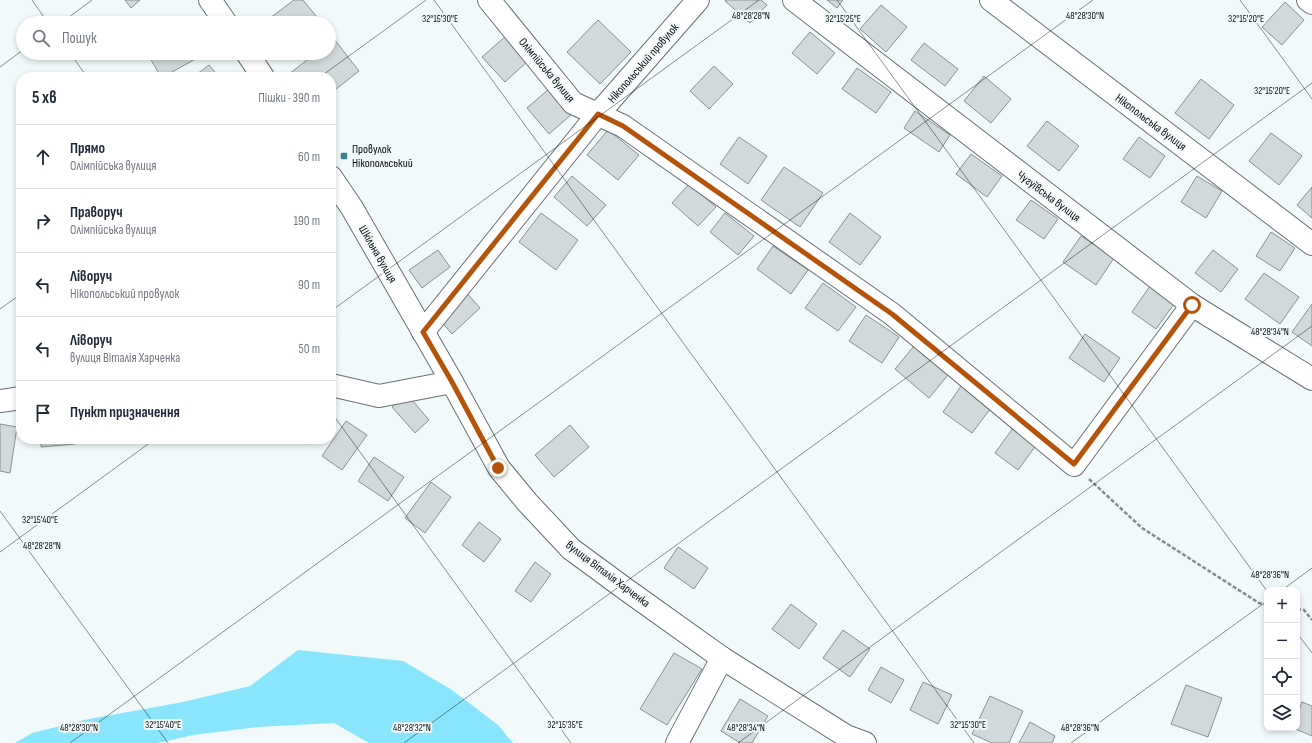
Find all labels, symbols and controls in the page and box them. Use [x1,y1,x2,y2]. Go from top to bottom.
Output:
text: 48°28'28"N [732,10,770,22]
text: 48°28'30"N [1066,10,1104,22]
text: 32°15'30"E [422,13,458,25]
text: 32°15'25"E [825,13,861,25]
text: 32°15'20"E [1228,13,1264,25]
search box [16,16,336,60]
street label: Нікопольський провулок [605,20,682,106]
icon: search [30,27,52,49]
text: Пошук [62,29,97,48]
street label: Олімпійська вулиця [515,35,578,106]
text: 32°15'20"E [1254,85,1290,97]
text: 5 хв [32,88,57,108]
text: Пішки · 390 m [258,90,320,106]
street label: Нікопольська вулиця [1112,91,1190,154]
text: Прямо [70,139,105,158]
place label: Провулок Нікопольський [352,142,413,171]
icon: ahead [32,146,54,168]
text: 60 m [298,149,320,165]
marker: Провулок Нікопольський [339,151,349,161]
text: Олімпійська вулиця [70,158,156,174]
street label: Чугуївська вулиця [1014,168,1084,225]
text: Праворуч [70,203,123,222]
icon: right [32,210,54,232]
text: 190 m [293,213,320,229]
text: Олімпійська вулиця [70,222,156,238]
street label: Шкільна вулиця [355,223,400,286]
text: Ліворуч [70,267,112,286]
icon: left [32,274,54,296]
text: 90 m [298,277,320,293]
text: Нікопольський провулок [70,286,179,302]
route start [1183,296,1201,314]
text: 48°28'34"N [1251,326,1289,338]
text: Ліворуч [70,331,112,350]
icon: left [32,338,54,360]
text: 50 m [299,341,320,357]
text: вулиця Віталія Харченка [70,350,180,366]
icon: arrive [32,402,54,424]
text: Пункт призначення [70,403,180,422]
route end [489,459,507,477]
text: 32°15'40"E [22,514,58,526]
street label: вулиця Віталія Харченка [563,538,653,611]
text: 48°28'28"N [23,540,61,552]
text: 48°28'36"N [1251,569,1289,581]
map controls [1264,587,1300,731]
button: + [1264,587,1300,623]
button: − [1264,623,1300,659]
button: locate [1264,659,1300,695]
button: layers [1264,695,1300,731]
text: 32°15'40"E [145,719,181,731]
text: 32°15'35"E [547,719,583,731]
text: 32°15'30"E [950,719,986,731]
text: 48°28'30"N [60,722,98,734]
text: 48°28'32"N [393,722,431,734]
text: 48°28'34"N [727,722,765,734]
text: 48°28'36"N [1061,722,1099,734]

